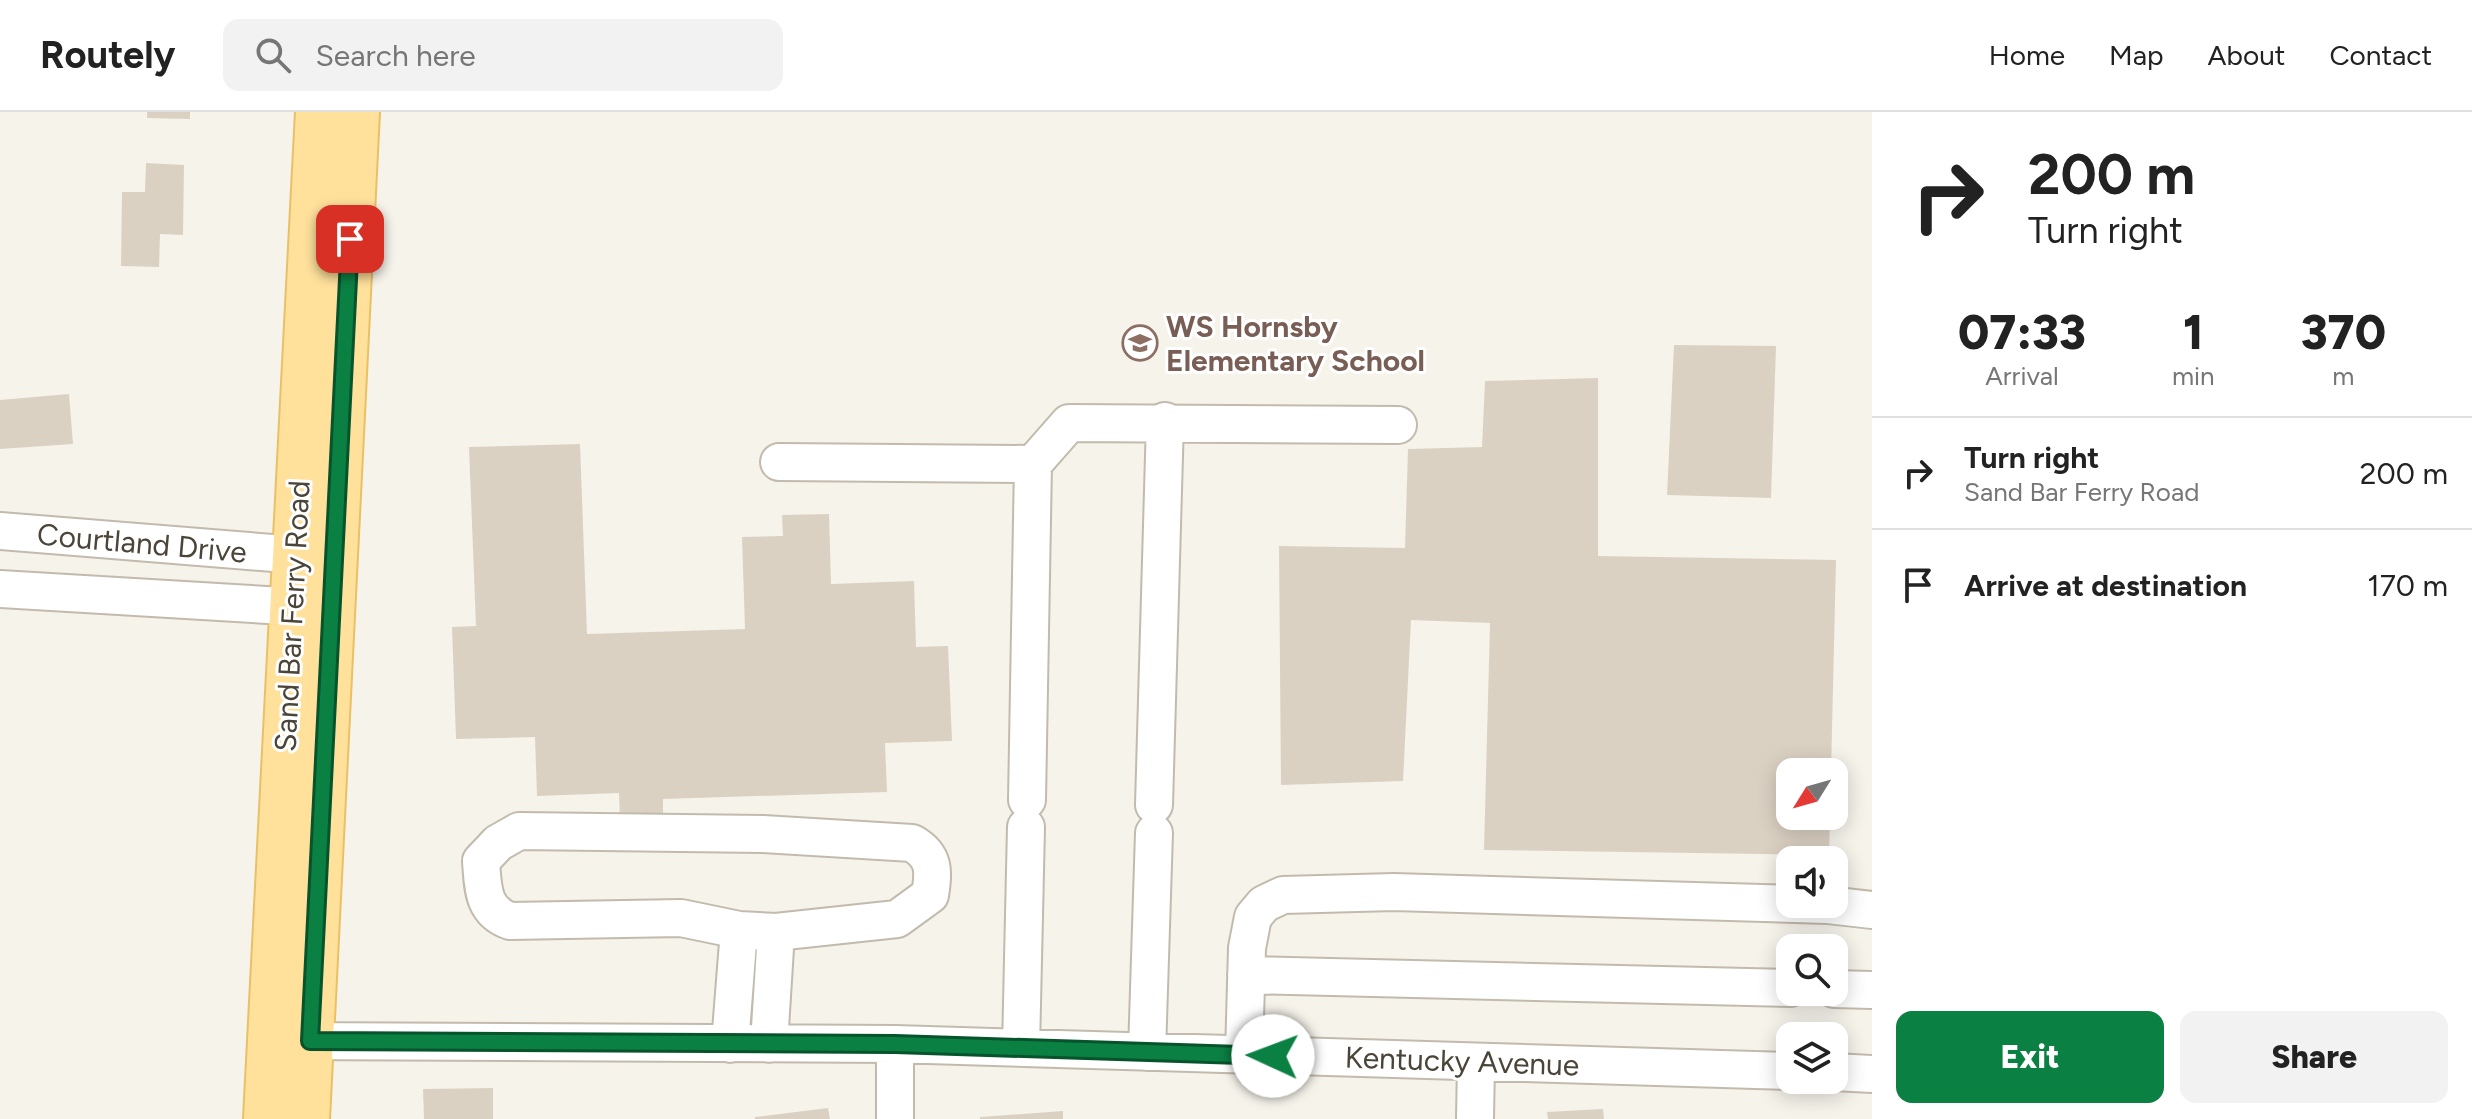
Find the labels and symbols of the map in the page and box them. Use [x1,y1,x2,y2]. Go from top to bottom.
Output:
pin [316,205,384,273]
place label: WS Hornsby Elementary School [1166,308,1425,379]
school or university icon: WS Hornsby Elementary School [1121,324,1159,362]
street label: Sand Bar Ferry Road [266,479,318,753]
street label: Courtland Drive [36,515,248,571]
north arrow [1776,758,1848,830]
position arrow [1231,1014,1315,1098]
street label: Kentucky Avenue [1344,1038,1580,1084]

